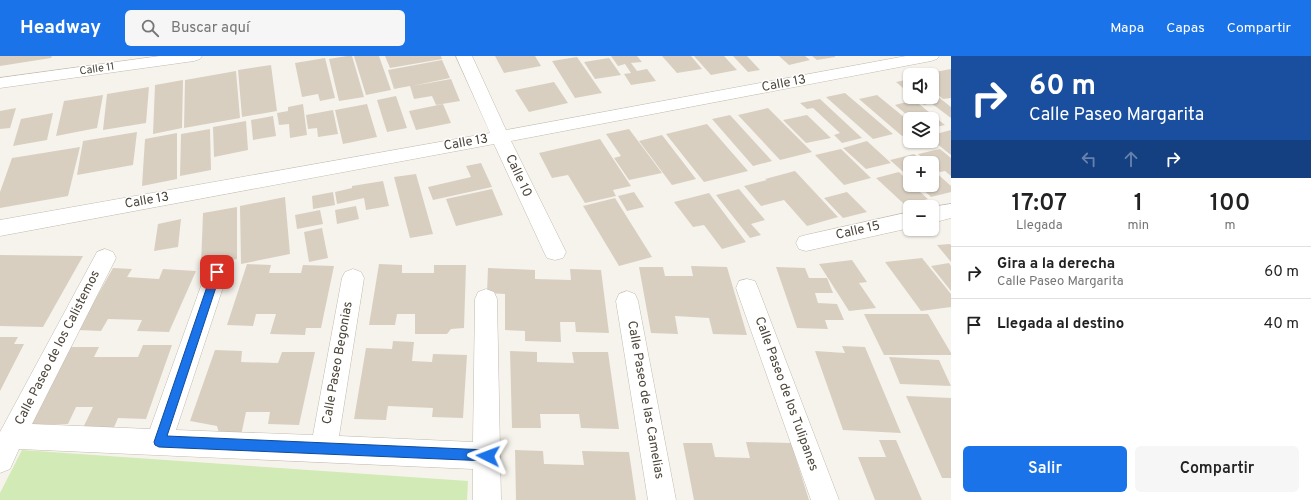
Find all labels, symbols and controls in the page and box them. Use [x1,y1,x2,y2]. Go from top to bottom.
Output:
search box [125,10,405,46]
text: Headway [20,16,101,40]
icon: search [139,17,161,39]
text: Buscar aquí [171,19,250,38]
text: Mapa [1110,20,1144,37]
text: Capas [1166,20,1205,37]
text: Compartir [1227,20,1291,37]
street label: Calle 11 [79,60,115,78]
map controls [903,68,939,236]
button: sound [903,68,939,104]
text: 60 m [1029,69,1096,105]
street label: Calle 13 [760,72,808,96]
icon: right [963,72,1015,124]
text: Calle Paseo Margarita [1029,104,1204,127]
button: layers [903,112,939,148]
street label: Calle 13 [443,131,489,155]
icon: left [1078,148,1100,170]
icon: ahead [1120,148,1142,170]
icon: right [1162,148,1184,170]
street label: Calle 10 [501,152,535,200]
button: + [903,156,939,192]
street label: Calle 13 [124,189,170,213]
text: 17:07 [1012,189,1067,219]
text: 1 [1134,189,1143,219]
text: 100 [1210,189,1250,219]
button: − [903,200,939,236]
street label: Calle 15 [834,218,882,244]
text: Llegada [1016,218,1063,234]
text: min [1128,218,1149,234]
text: m [1225,218,1236,234]
pin [200,255,234,289]
text: Gira a la derecha [997,255,1115,274]
icon: arrive [206,261,228,283]
icon: right [963,262,985,284]
text: 60 m [1264,263,1299,282]
street label: Calle Paseo de los Calistemos [12,268,104,428]
text: Calle Paseo Margarita [997,274,1124,290]
street label: Calle Paseo Begonias [319,300,357,426]
icon: arrive [963,314,985,336]
street label: Calle Paseo de los Tulipanes [751,315,821,473]
text: Llegada al destino [997,315,1124,334]
text: 40 m [1264,315,1299,334]
street label: Calle Paseo de las Camelias [623,320,667,480]
position arrow [467,435,509,477]
button: Salir [963,446,1127,492]
button: Compartir [1135,446,1299,492]

